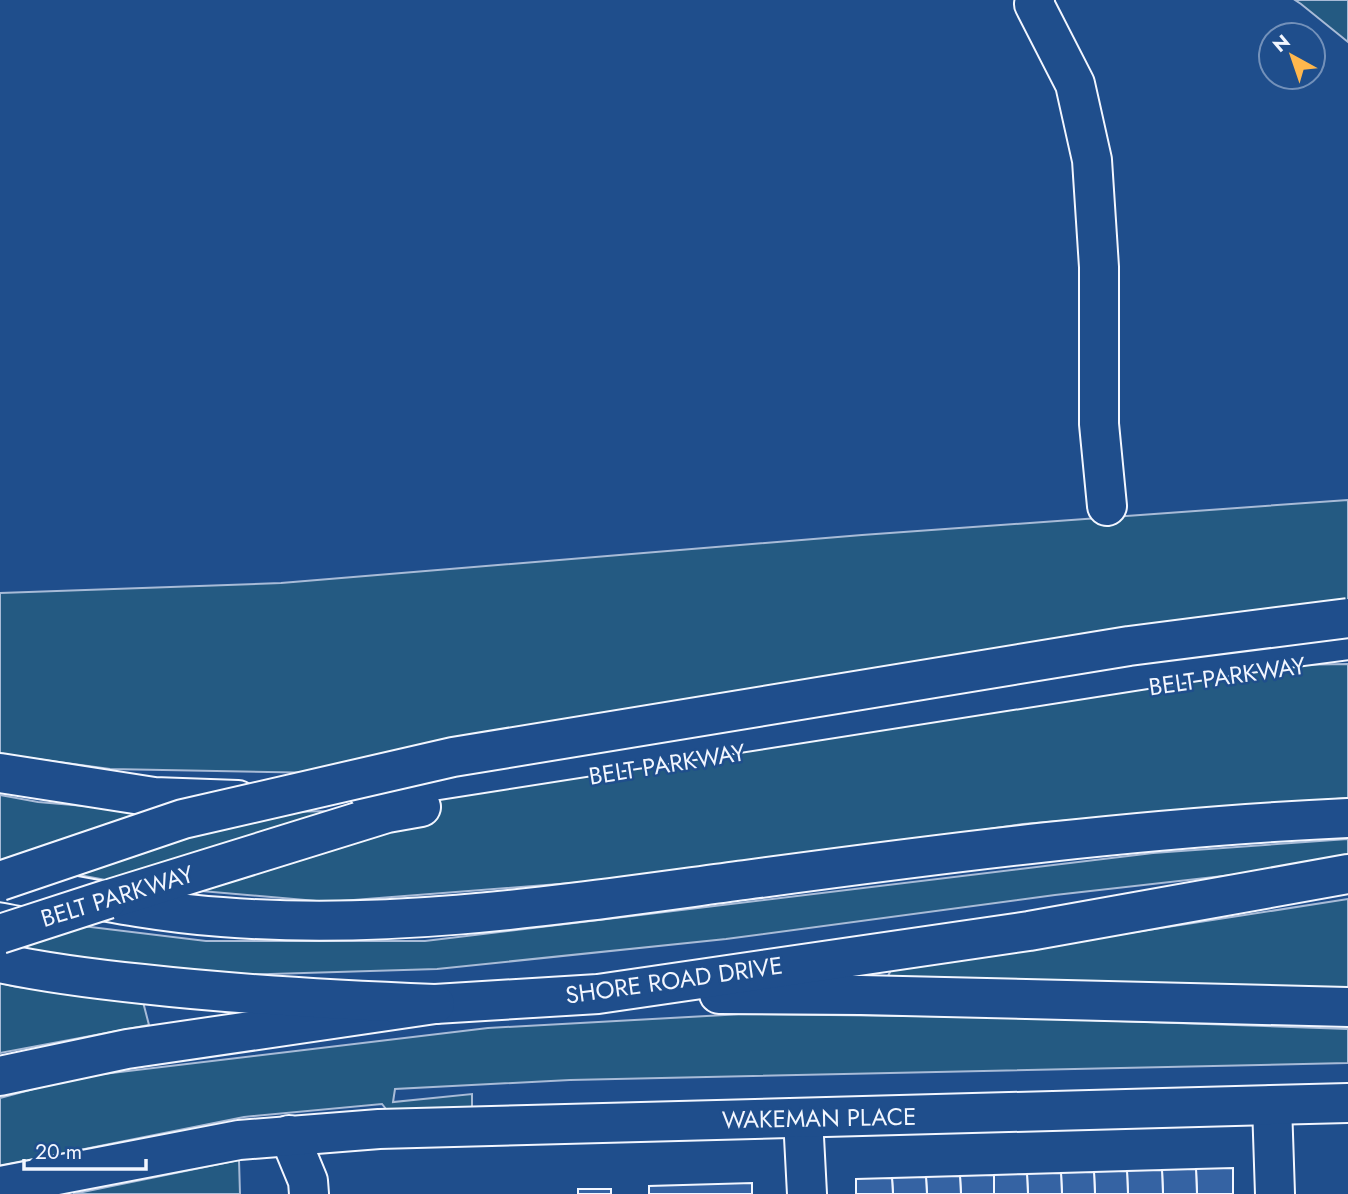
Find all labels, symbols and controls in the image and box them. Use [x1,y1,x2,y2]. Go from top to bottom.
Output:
north arrow [1257,21,1327,91]
text: N [1267,28,1296,59]
street label: BELT PARKWAY [1146,648,1308,704]
street label: BELT PARKWAY [586,734,748,794]
street label: BELT PARKWAY [36,856,198,936]
street label: SHORE ROAD DRIVE [563,947,785,1013]
street label: WAKEMAN PLACE [721,1099,917,1137]
scale bar [24,1128,147,1172]
text: 20 m [35,1137,82,1167]

